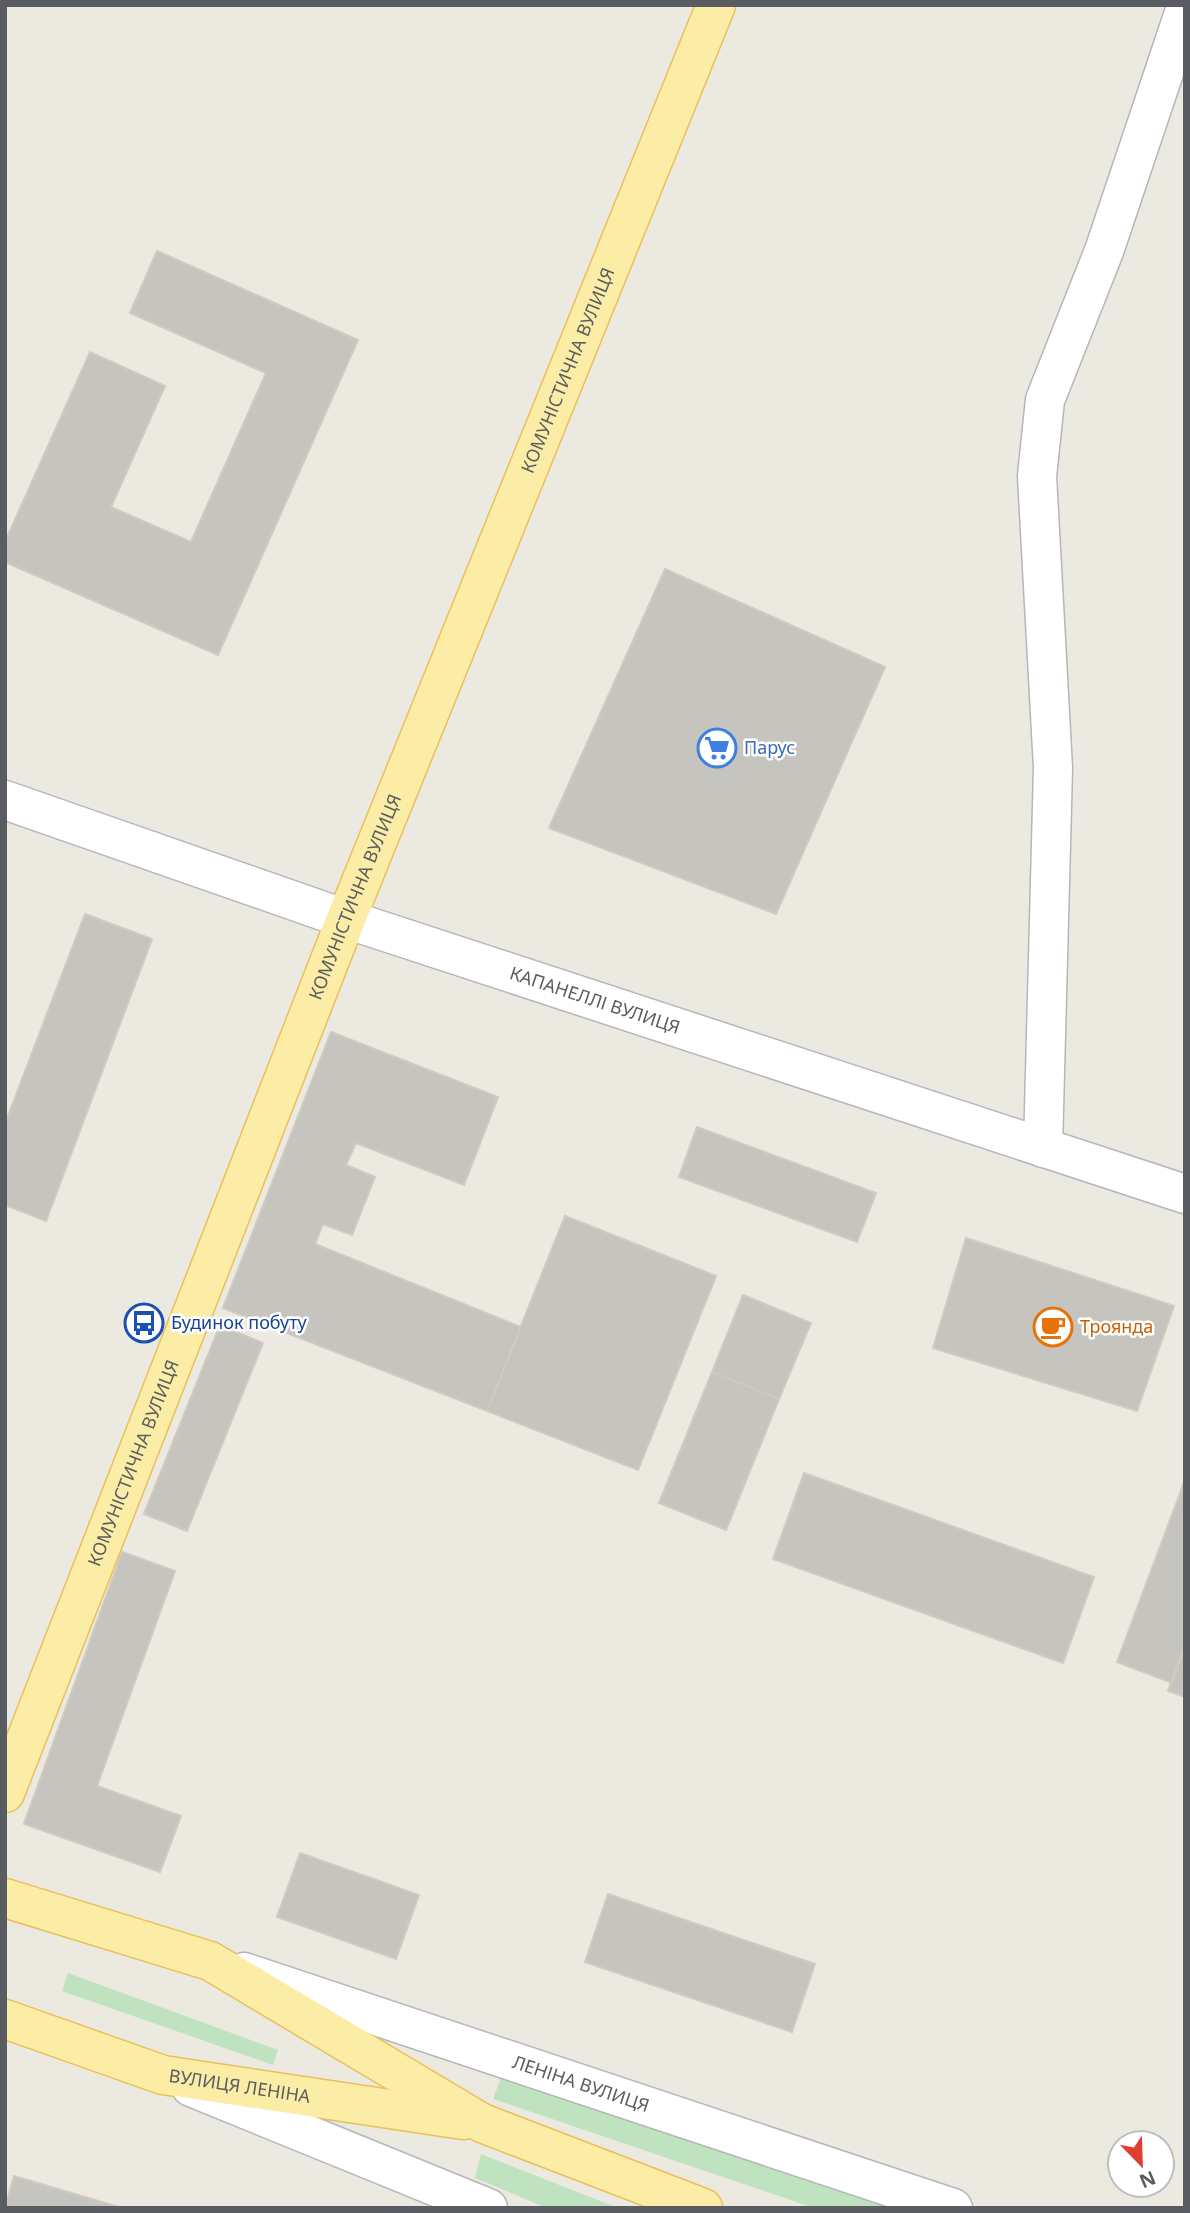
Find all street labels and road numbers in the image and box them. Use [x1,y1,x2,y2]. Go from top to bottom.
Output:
street label: КОМУНІСТИЧНА ВУЛИЦЯ [515,264,619,476]
street label: КОМУНІСТИЧНА ВУЛИЦЯ [303,790,406,1003]
street label: КАПАНЕЛЛІ ВУЛИЦЯ [507,960,683,1039]
street label: КОМУНІСТИЧНА ВУЛИЦЯ [82,1356,184,1569]
street label: ЛЕНІНА ВУЛИЦЯ [510,2049,653,2117]
street label: ВУЛИЦЯ ЛЕНІНА [167,2063,313,2108]

